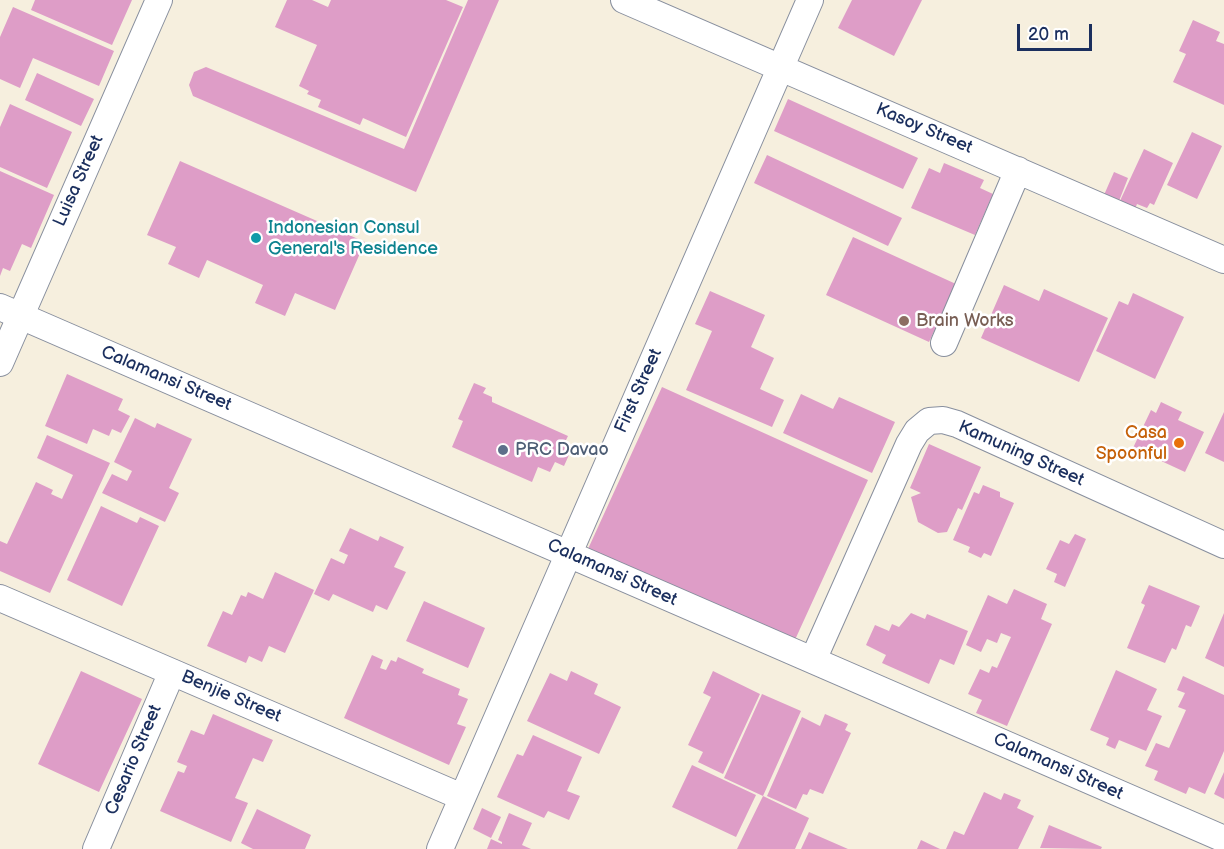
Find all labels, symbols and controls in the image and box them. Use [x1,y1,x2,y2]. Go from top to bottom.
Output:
scale bar [1020,12,1095,50]
text: 20 m [1028,24,1069,45]
street label: Kasoy Street [872,99,976,159]
street label: Luisa Street [49,132,109,230]
place label: Indonesian Consul General's Residence [268,217,438,260]
marker: Indonesian Consul General's Residence [249,231,263,245]
place label: Brain Works [916,310,1014,332]
marker: Brain Works [897,314,911,328]
street label: Calamansi Street [97,342,235,416]
street label: First Street [611,345,667,437]
street label: Kamuning Street [955,417,1087,491]
place label: Casa Spoonful [1096,422,1167,464]
marker: Casa Spoonful [1172,436,1186,450]
place label: PRC Davao [515,439,609,461]
marker: PRC Davao [496,443,510,457]
street label: Calamansi Street [544,535,680,611]
street label: Benjie Street [178,666,284,728]
street label: Cesario Street [101,702,167,818]
street label: Calamansi Street [990,729,1126,805]

